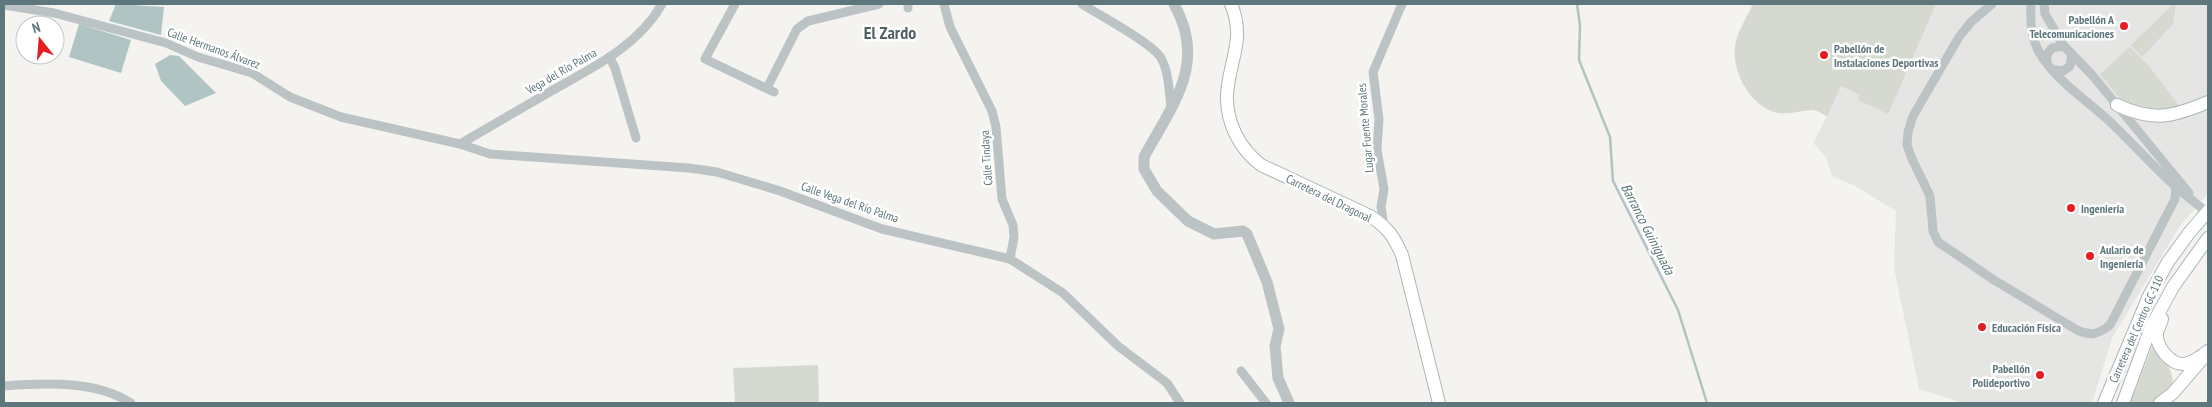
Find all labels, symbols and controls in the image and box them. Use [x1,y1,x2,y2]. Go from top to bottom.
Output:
place label: Pabellón A Telecomunicaciones [2029,12,2115,41]
north arrow [15,15,65,65]
text: N [30,18,42,37]
marker: Pabellón A Telecomunicaciones [2118,20,2130,32]
district label: El Zardo [864,21,916,44]
street label: Calle Hermanos Álvarez [166,24,262,72]
place label: Pabellón de Instalaciones Deportivas [1834,41,1938,70]
street label: Vega del Río Palma [522,45,599,98]
marker: Pabellón de Instalaciones Deportivas [1818,49,1830,61]
street label: Lugar Fuente Morales [1354,83,1376,173]
street label: Calle Tindaya [977,130,995,186]
street label: Carretera del Dragonal [1284,171,1375,225]
street label: Calle Vega del Río Palma [799,178,901,226]
water label: Barranco Guiniguada [1617,180,1679,279]
place label: Ingeniería [2081,201,2124,216]
marker: Ingeniería [2065,202,2077,214]
place label: Aulario de Ingeniería [2099,242,2144,271]
marker: Aulario de Ingeniería [2084,250,2096,262]
street label: Carretera del Centro GC-110 [2106,273,2166,385]
place label: Educación Física [1992,320,2061,335]
marker: Educación Física [1976,321,1988,333]
place label: Pabellón Polideportivo [1972,361,2031,390]
marker: Pabellón Polideportivo [2034,369,2046,381]

